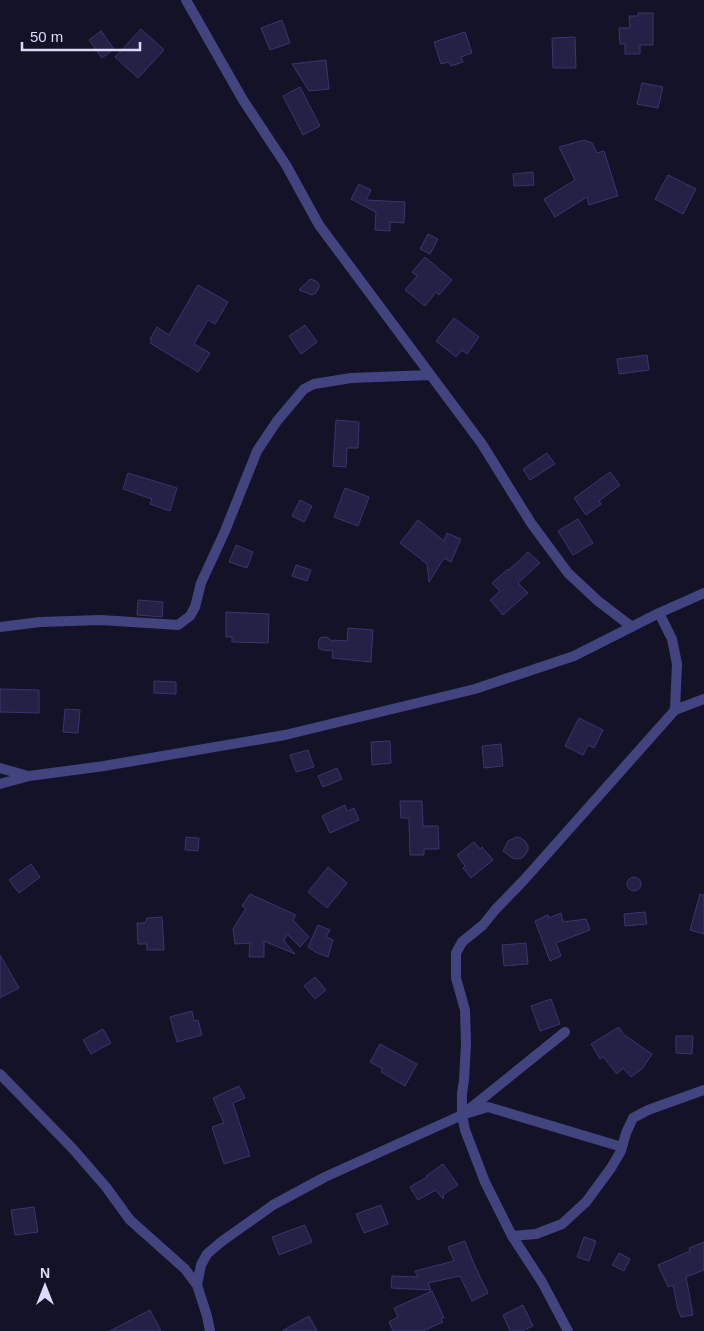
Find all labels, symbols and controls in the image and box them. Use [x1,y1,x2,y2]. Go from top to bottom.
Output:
scale bar [22,20,140,52]
text: 50 m [30,28,63,45]
north arrow [20,1261,70,1311]
text: N [40,1265,50,1281]

